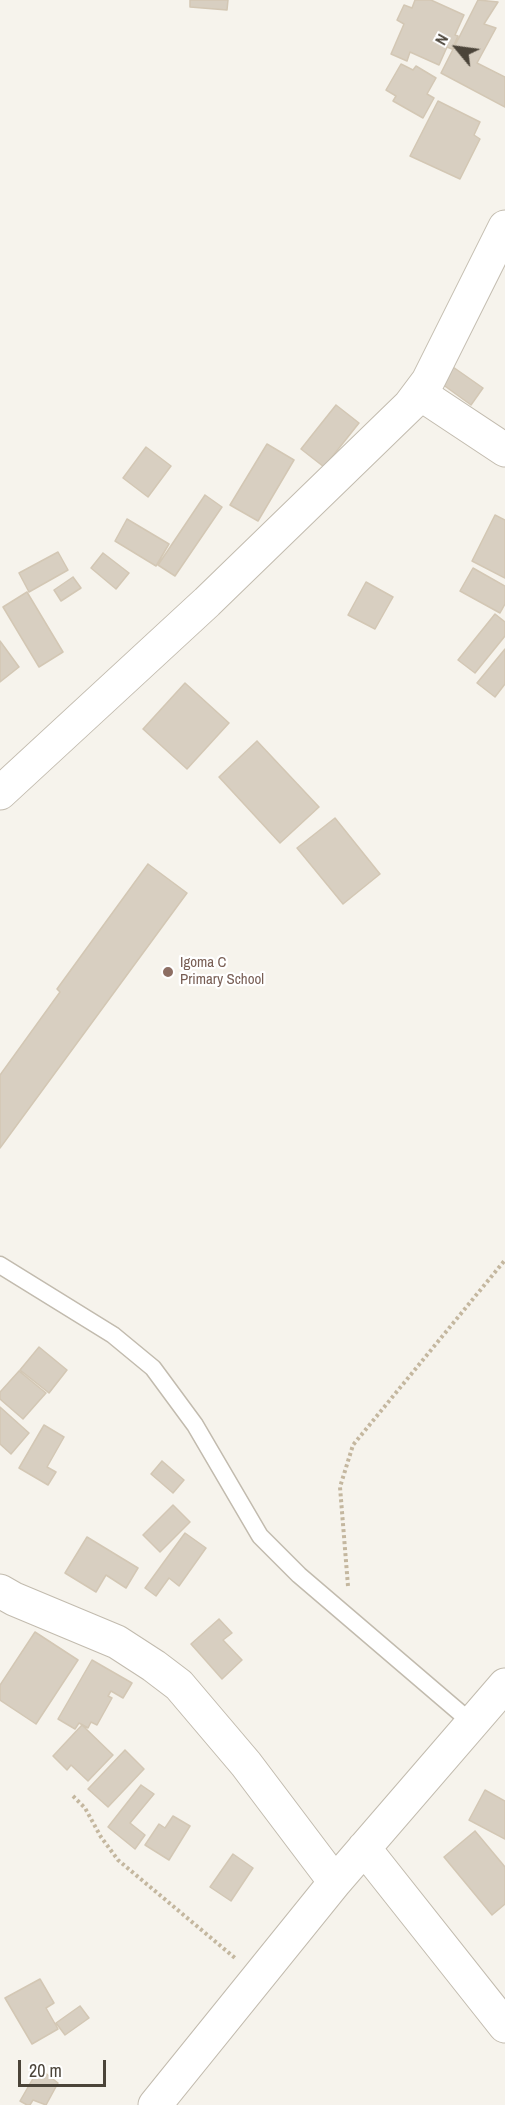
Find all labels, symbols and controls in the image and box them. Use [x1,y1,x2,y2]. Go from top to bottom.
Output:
north arrow [427,18,487,78]
text: N [429,30,453,49]
place label: Igoma C Primary School [180,954,264,989]
marker: Igoma C Primary School [161,965,175,979]
scale bar [21,2048,110,2086]
text: 20 m [29,2058,62,2083]

